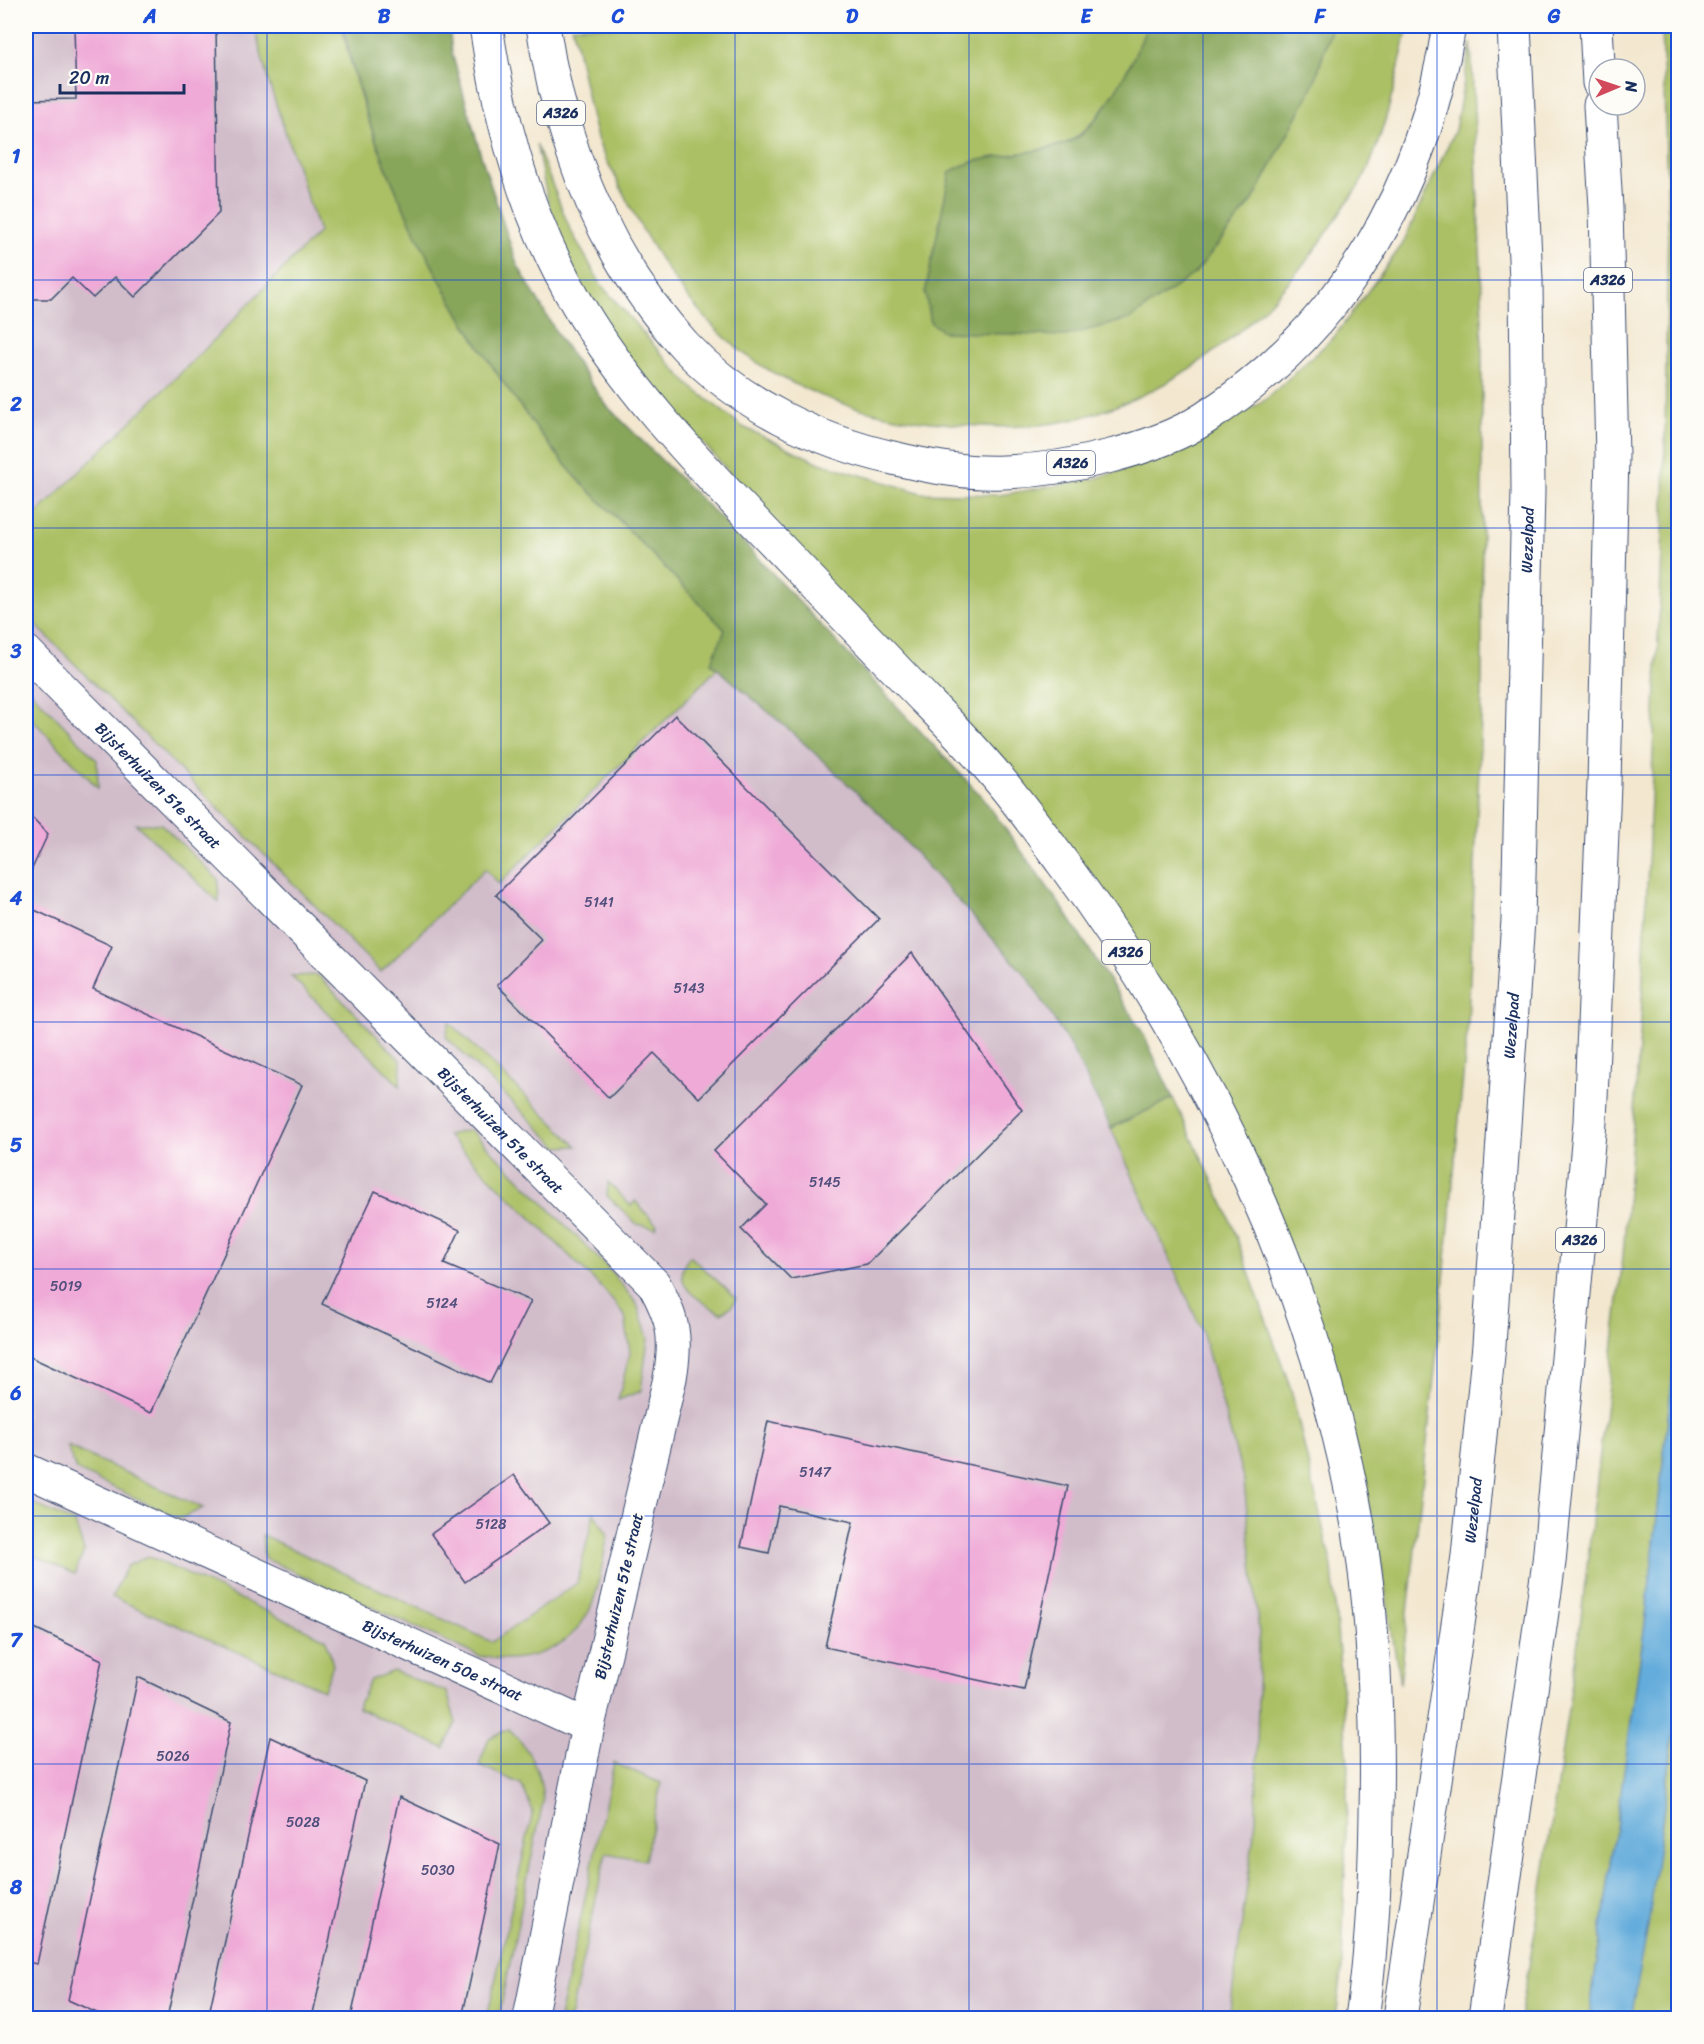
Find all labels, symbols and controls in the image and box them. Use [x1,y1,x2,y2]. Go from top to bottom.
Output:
text: A [142,0,157,34]
text: B [378,0,391,34]
text: C [611,0,625,34]
text: D [846,0,859,34]
text: E [1080,0,1093,34]
text: F [1314,0,1327,34]
text: G [1547,0,1561,34]
scale bar [60,57,184,95]
north arrow [1587,57,1647,117]
text: 20 m [69,62,109,94]
text: N [1617,79,1646,93]
road number: A326 [537,101,585,125]
text: 1 [12,139,21,174]
road number: A326 [1584,268,1632,292]
text: 2 [9,387,22,422]
road number: A326 [1047,451,1095,475]
street label: Wezelpad [1512,505,1543,573]
text: 3 [10,634,22,669]
street label: Bijsterhuizen 51e straat [88,715,229,856]
text: 4 [9,881,23,916]
house number: 5141 [584,890,614,915]
road number: A326 [1102,940,1150,964]
house number: 5143 [674,976,705,1001]
street label: Wezelpad [1495,990,1528,1060]
street label: Bijsterhuizen 51e straat [430,1060,571,1201]
text: 5 [10,1128,22,1163]
house number: 5145 [809,1170,841,1195]
road number: A326 [1556,1228,1604,1252]
house number: 5019 [50,1274,82,1299]
house number: 5124 [426,1291,458,1316]
text: 6 [9,1376,22,1411]
house number: 5147 [799,1460,832,1485]
street label: Wezelpad [1455,1474,1491,1544]
street label: Bijsterhuizen 51e straat [585,1510,652,1682]
house number: 5128 [475,1512,507,1537]
street label: Bijsterhuizen 50e straat [358,1611,528,1710]
text: 7 [10,1623,23,1658]
house number: 5026 [156,1744,190,1769]
house number: 5028 [286,1810,321,1835]
house number: 5030 [421,1858,455,1883]
text: 8 [9,1870,23,1905]

